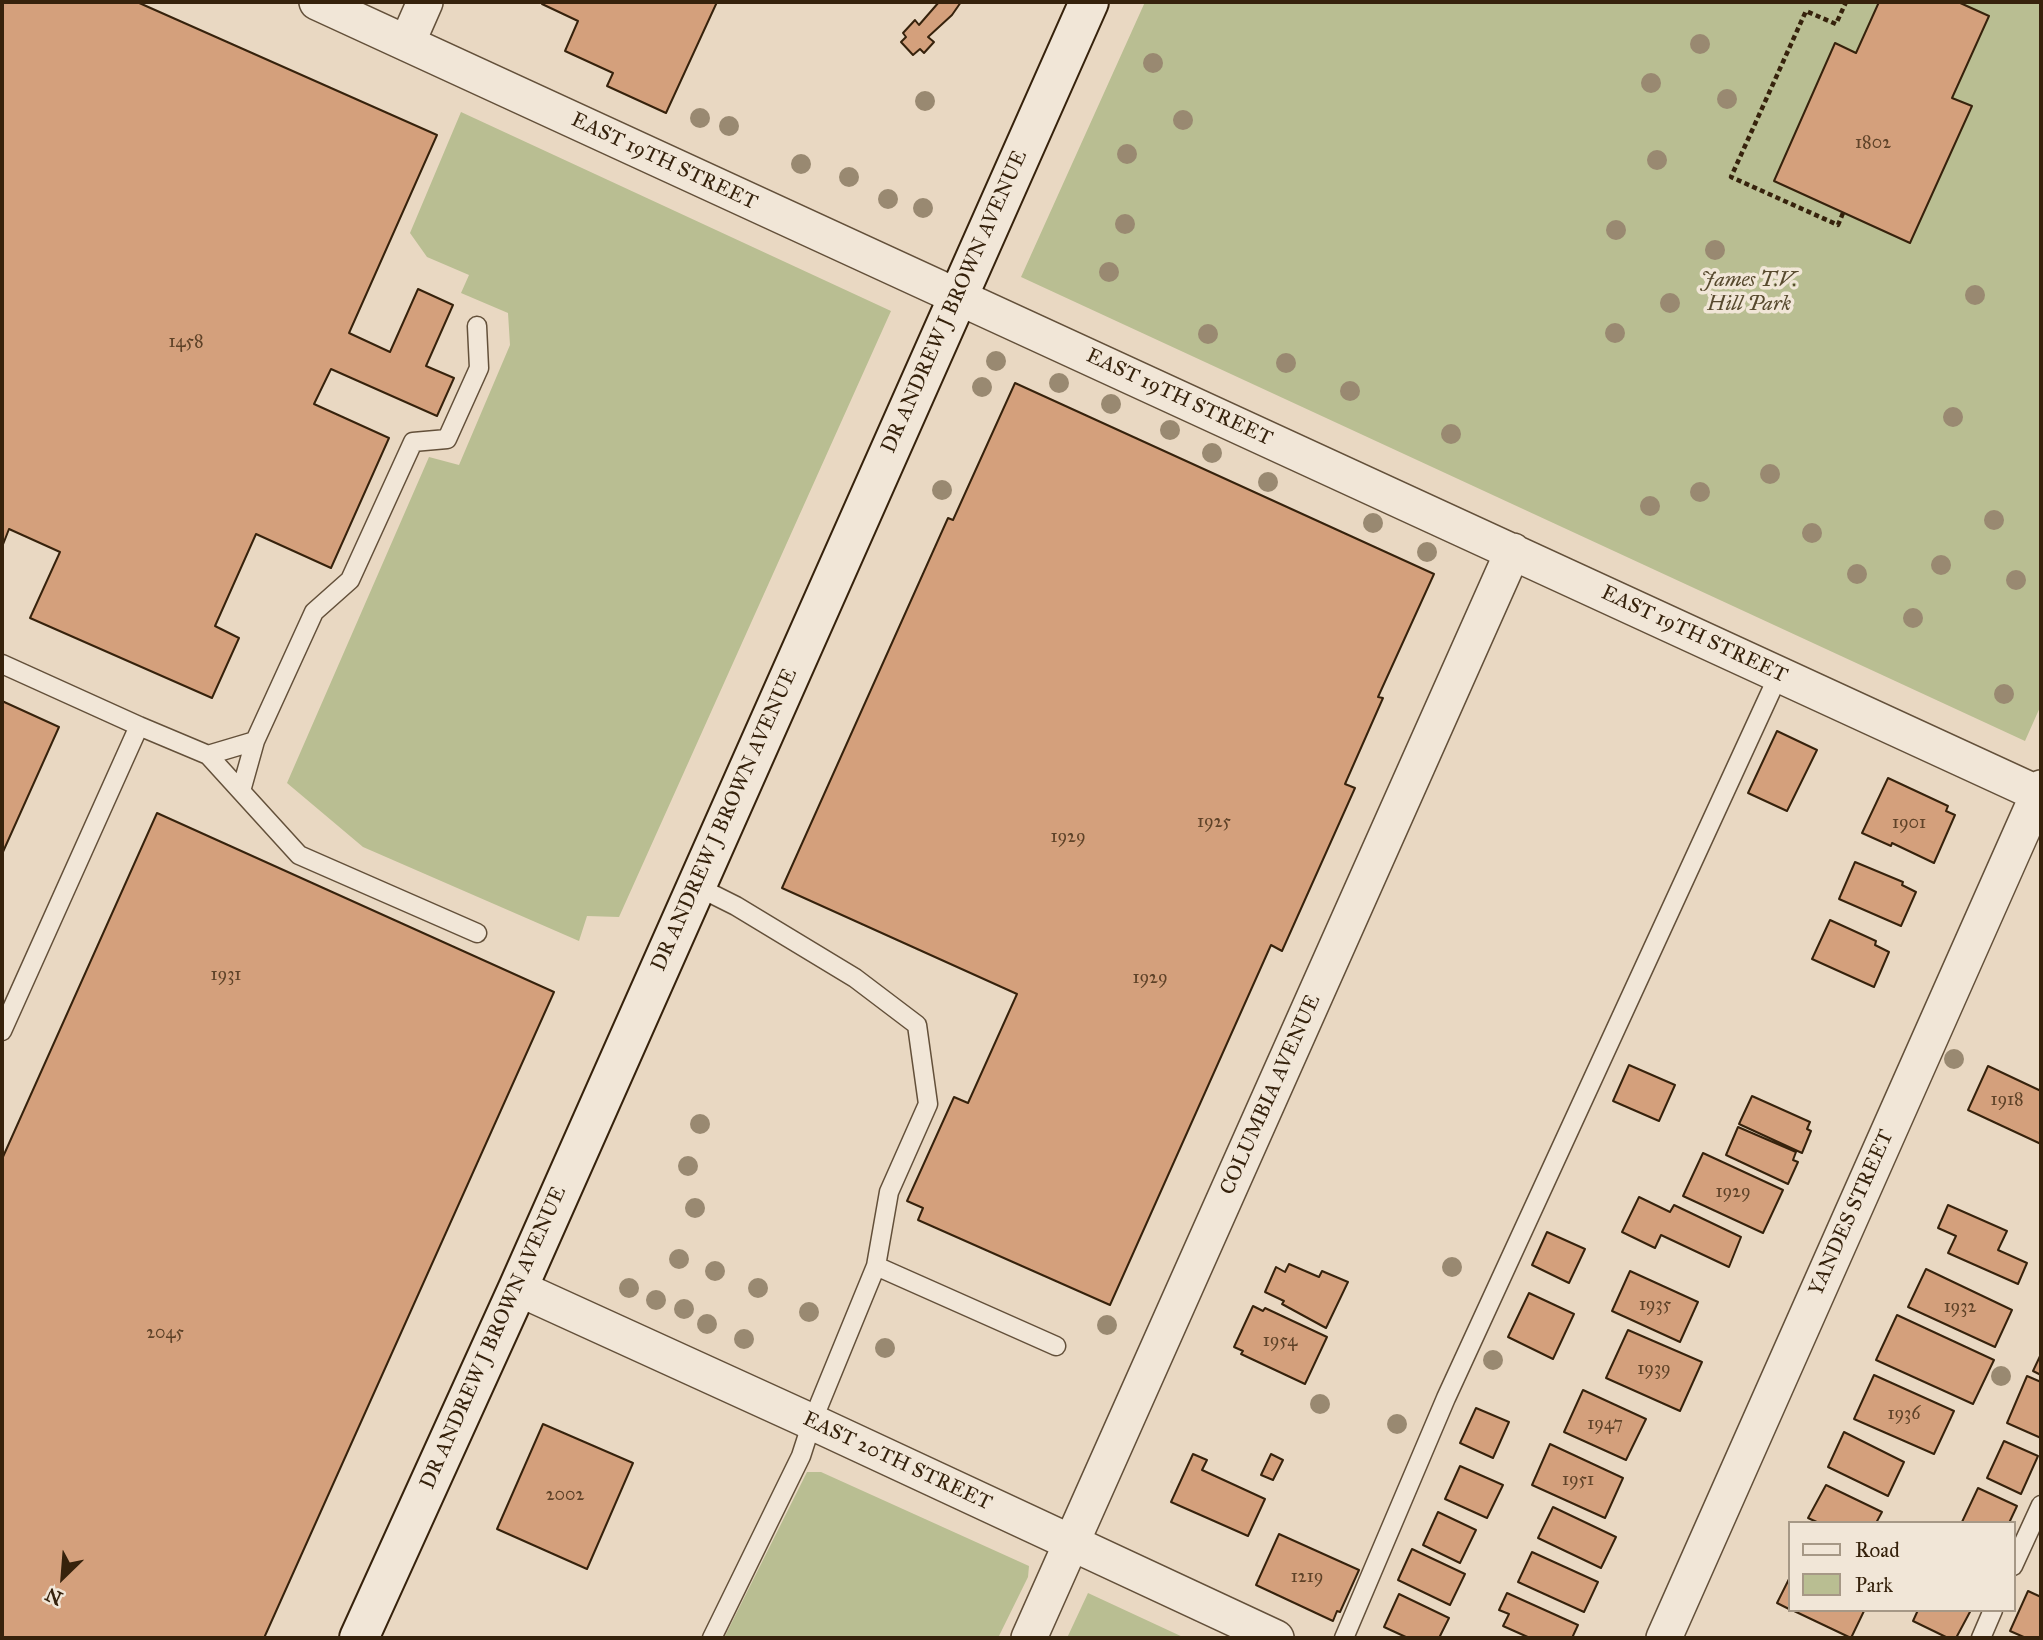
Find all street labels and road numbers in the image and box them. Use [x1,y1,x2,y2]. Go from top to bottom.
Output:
street label: EAST 19TH STREET [567,108,761,216]
street label: DR ANDREW J BROWN AVENUE [877,147,1033,457]
street label: EAST 19TH STREET [1082,344,1276,452]
street label: EAST 19TH STREET [1597,581,1791,689]
street label: DR ANDREW J BROWN AVENUE [647,665,803,975]
street label: COLUMBIA AVENUE [1215,991,1327,1199]
street label: YANDES STREET [1804,1126,1900,1300]
street label: DR ANDREW J BROWN AVENUE [416,1183,572,1493]
street label: EAST 20TH STREET [799,1407,995,1517]

